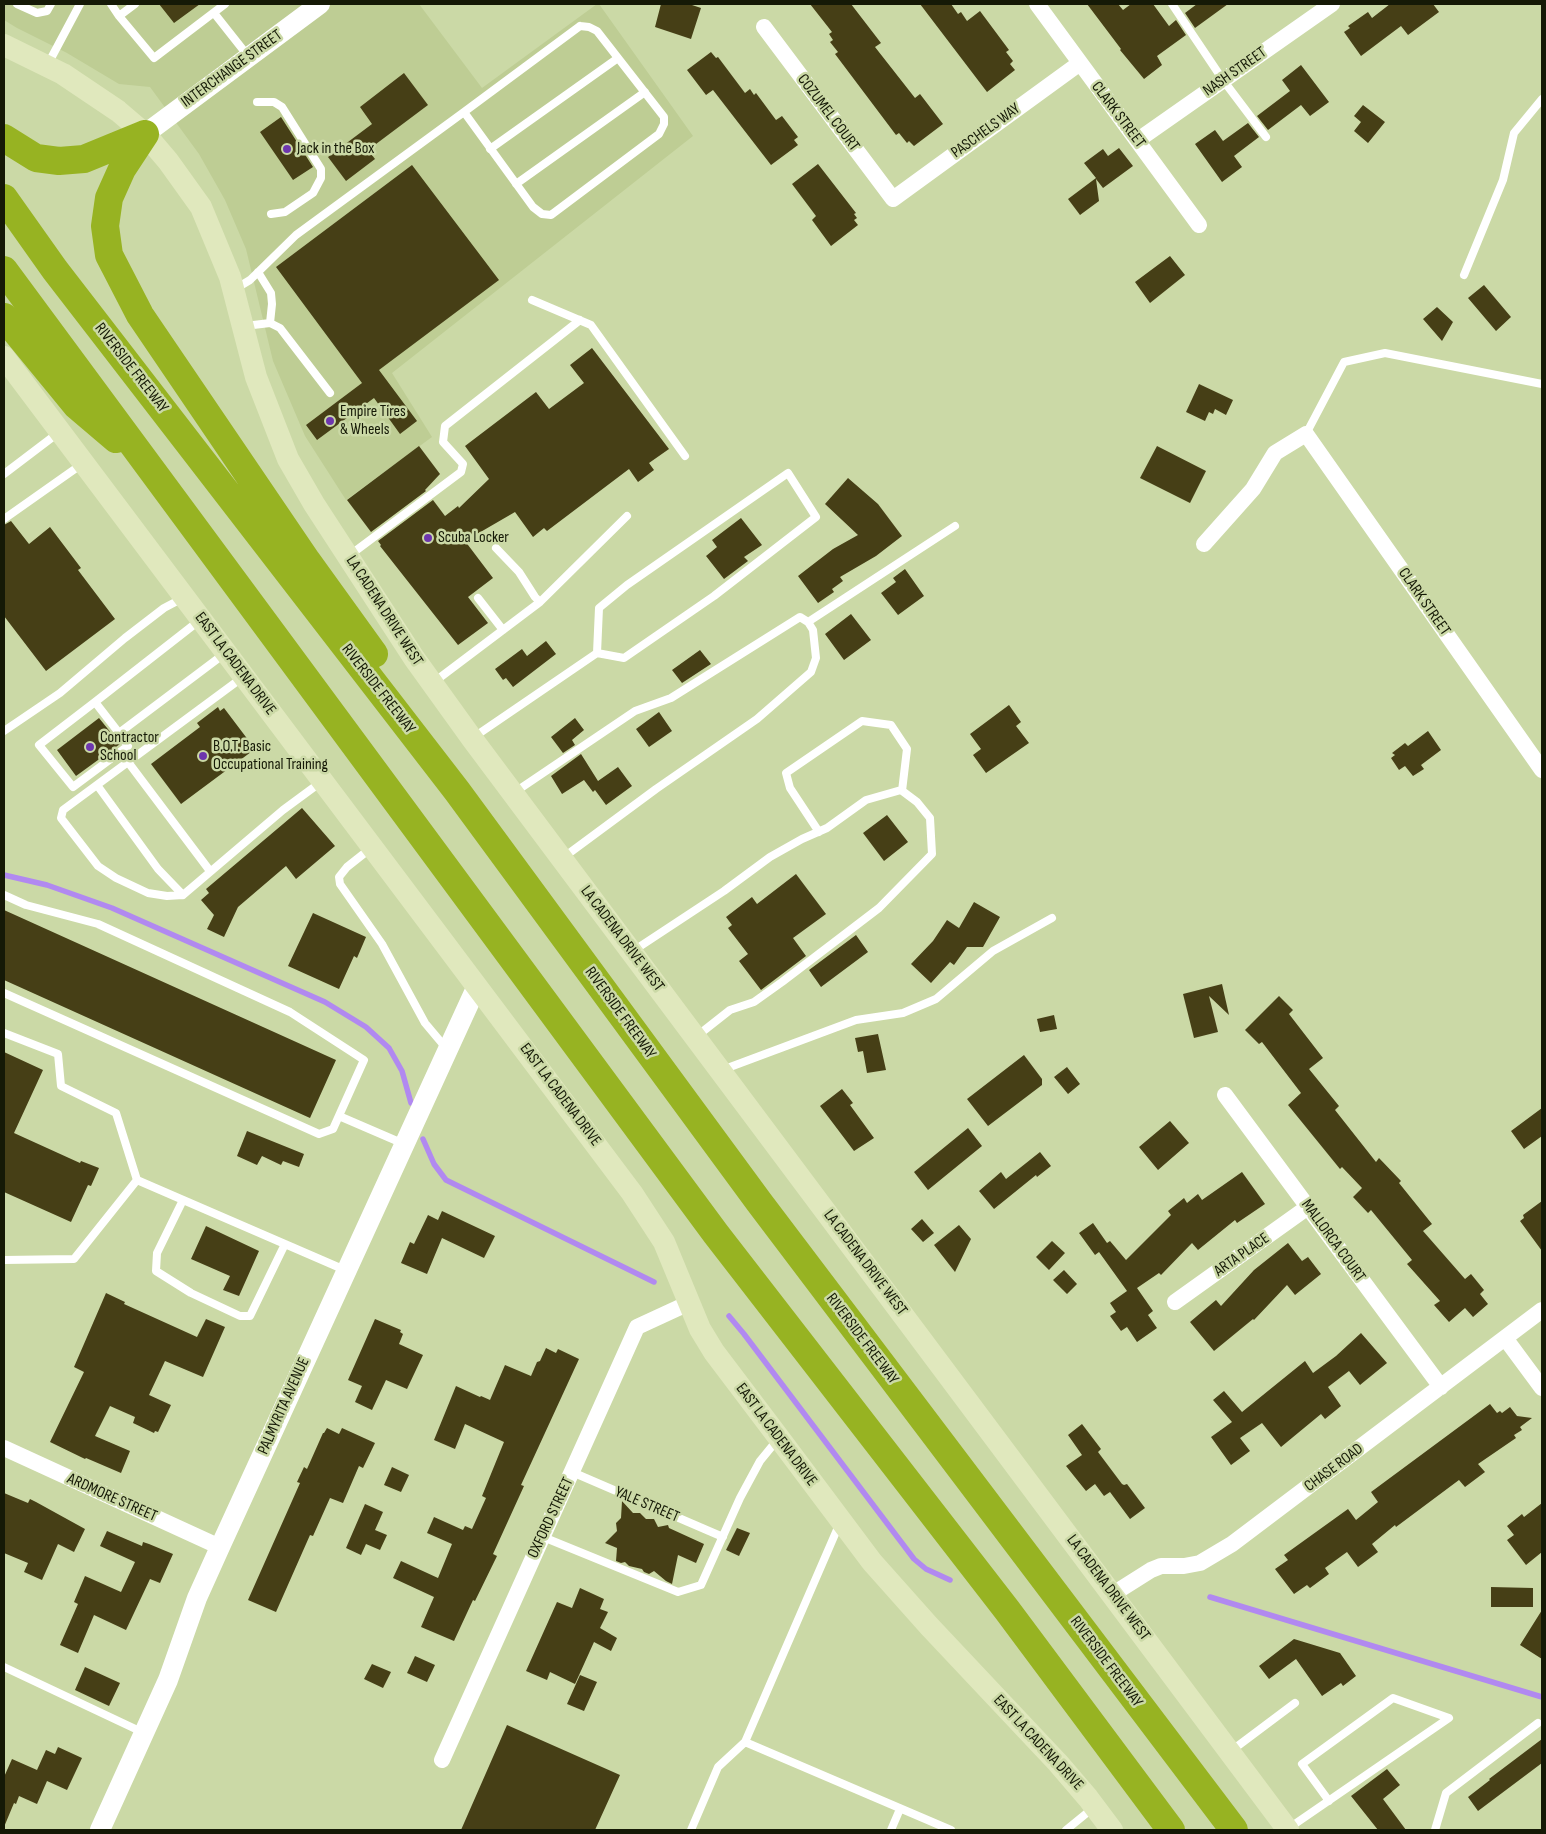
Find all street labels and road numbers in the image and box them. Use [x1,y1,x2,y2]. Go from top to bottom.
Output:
street label: INTERCHANGE STREET [178,26,286,112]
street label: NASH STREET [1200,43,1270,101]
street label: COZUMEL COURT [793,71,863,155]
street label: CLARK STREET [1087,78,1149,152]
street label: PASCHELS WAY [948,100,1024,162]
street label: RIVERSIDE FREEWAY [90,319,172,417]
street label: LA CADENA DRIVE WEST [341,552,427,670]
street label: CLARK STREET [1394,564,1454,640]
street label: EAST LA CADENA DRIVE [190,609,280,719]
street label: RIVERSIDE FREEWAY [337,640,419,738]
street label: LA CADENA DRIVE WEST [576,882,668,996]
street label: RIVERSIDE FREEWAY [580,963,660,1063]
street label: EAST LA CADENA DRIVE [515,1040,605,1150]
street label: MALLORCA COURT [1297,1196,1369,1286]
street label: LA CADENA DRIVE WEST [819,1206,911,1320]
street label: ARTA PLACE [1211,1229,1273,1281]
street label: RIVERSIDE FREEWAY [822,1290,902,1388]
street label: PALMYRITA AVENUE [254,1355,314,1457]
street label: EAST LA CADENA DRIVE [731,1380,821,1490]
street label: CHASE ROAD [1301,1440,1367,1496]
street label: ARDMORE STREET [64,1470,160,1526]
street label: OXFORD STREET [524,1475,578,1561]
street label: YALE STREET [612,1483,682,1527]
street label: LA CADENA DRIVE WEST [1062,1531,1154,1645]
street label: RIVERSIDE FREEWAY [1066,1613,1146,1711]
street label: EAST LA CADENA DRIVE [989,1691,1087,1795]

